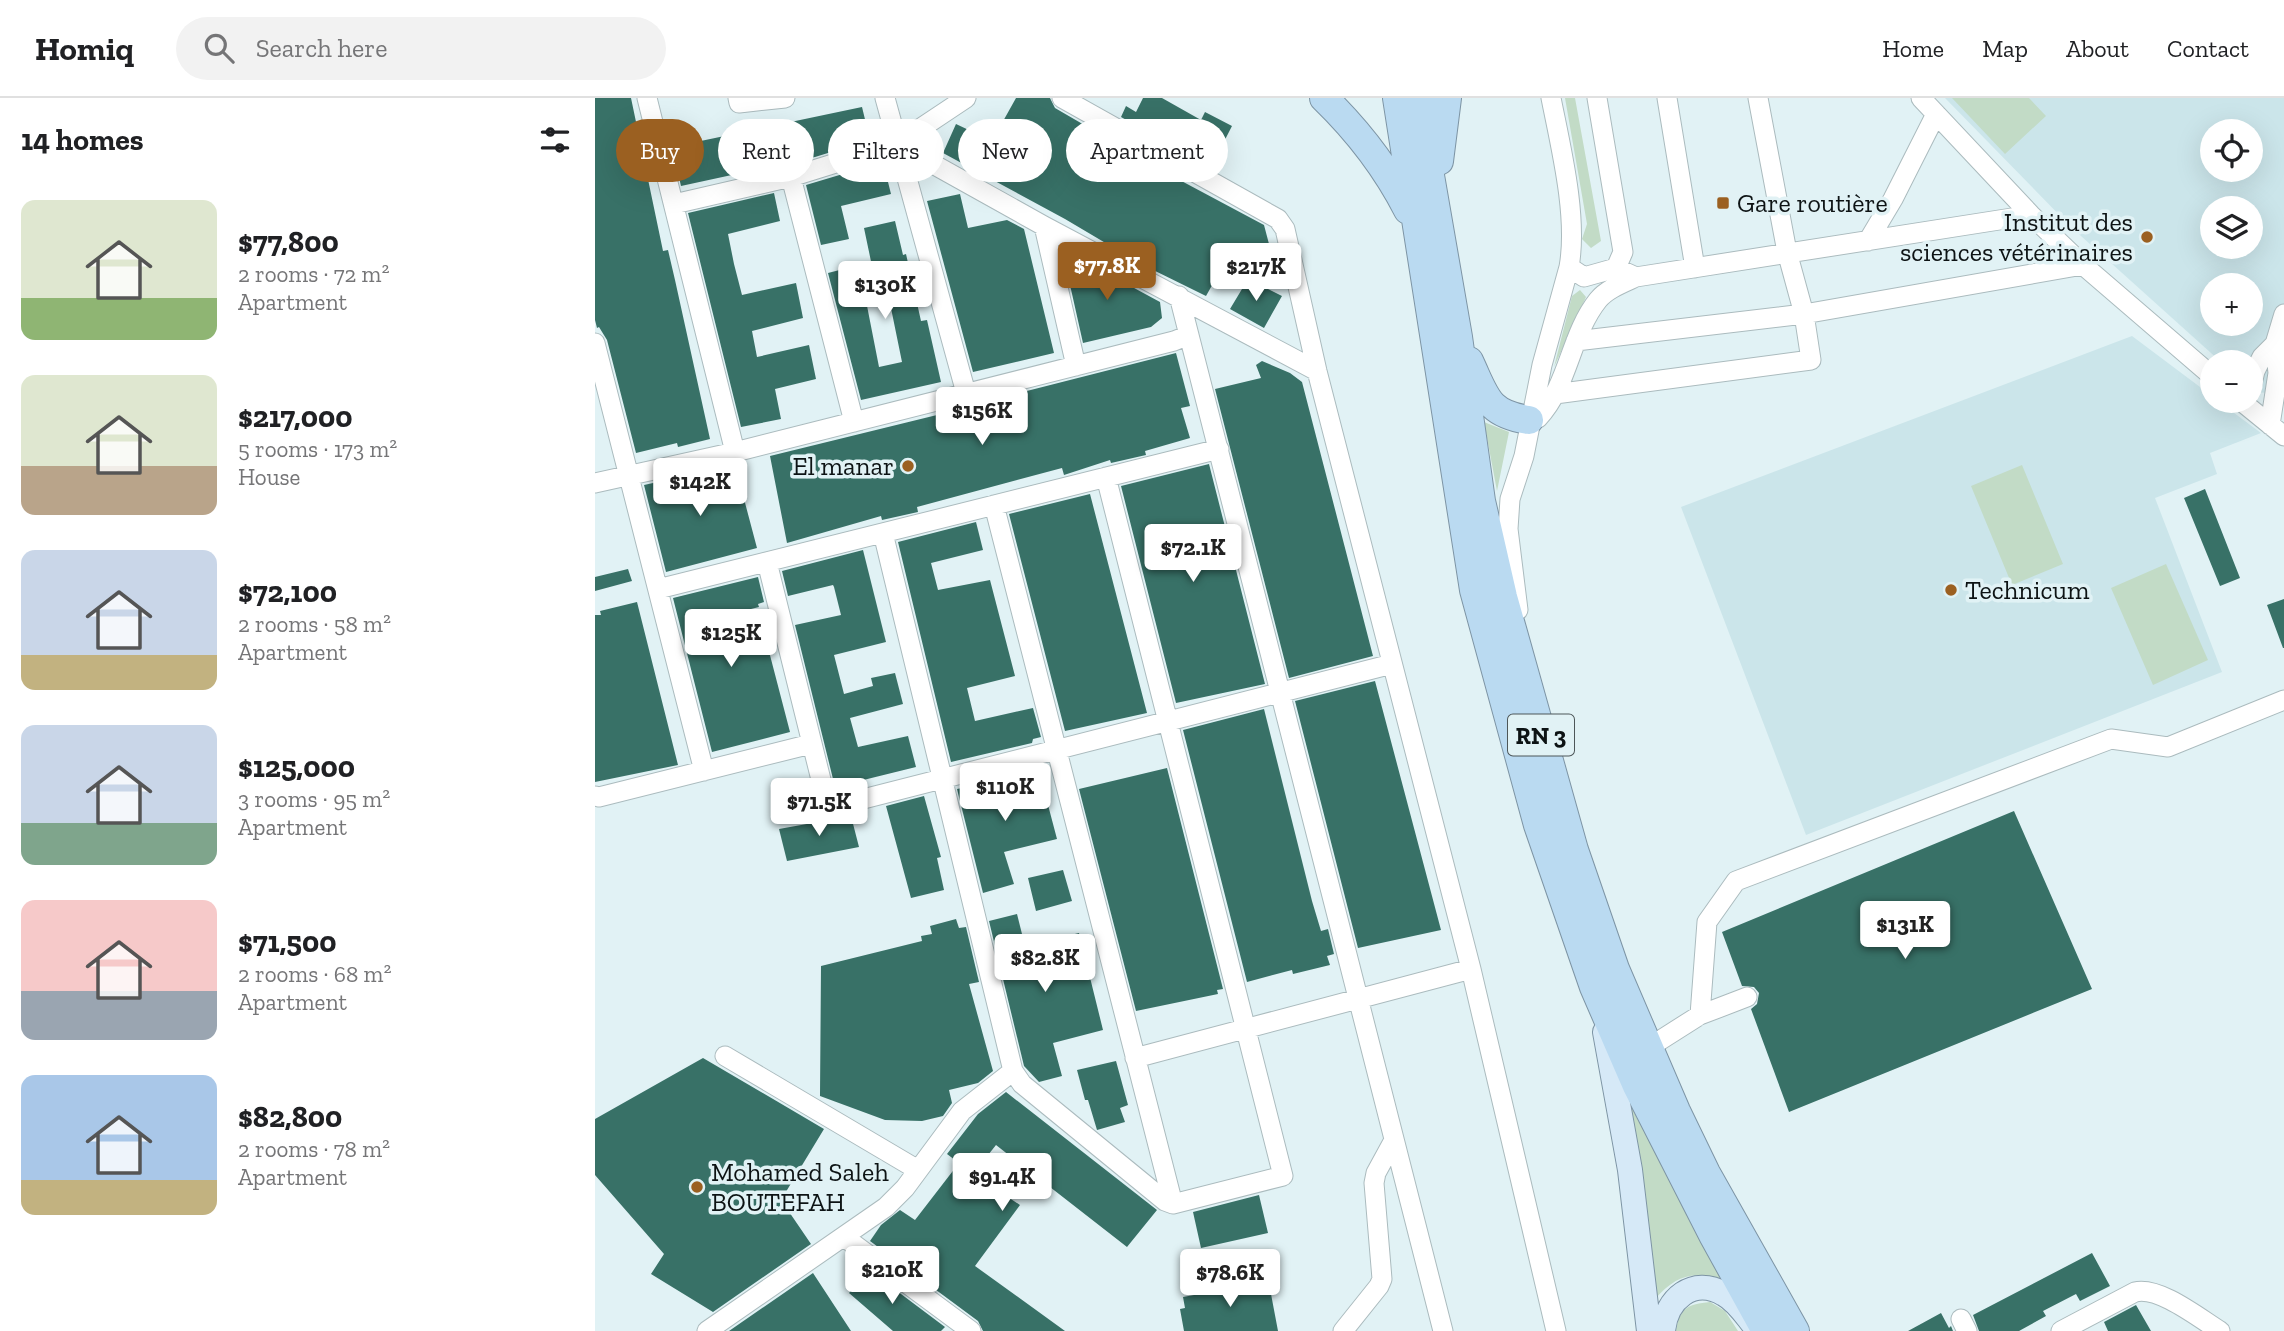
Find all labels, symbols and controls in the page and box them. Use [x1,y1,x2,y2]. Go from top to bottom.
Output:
search box [176,17,666,80]
text: Homiq [35,29,134,68]
icon: search [200,29,238,67]
text: Search here [256,32,387,64]
text: Home [1882,34,1944,63]
text: Map [1982,34,2028,63]
text: About [2066,34,2129,63]
text: Contact [2167,34,2249,63]
chip: Buy [616,119,704,182]
chip: Rent [718,119,814,182]
chip: Filters [828,119,944,182]
chip: New [958,119,1052,182]
chip: Apartment [1066,119,1228,182]
map controls [2200,119,2263,413]
button: locate [2200,119,2263,182]
icon: filters [536,121,574,159]
text: 14 homes [21,122,144,158]
place label: Gare routière [1737,187,1888,219]
marker: Gare routière [1715,195,1731,211]
button: layers [2200,196,2263,259]
place label: Institut des sciences vétérinaires [1900,206,2133,268]
text: $77,800 [238,224,339,260]
icon: home [77,228,161,312]
marker: Institut des sciences vétérinaires [2139,229,2155,245]
pin: $77.8K [1050,242,1164,302]
pin: $217K [1207,244,1305,303]
text: $77.8K [1074,251,1140,279]
text: $217K [1226,252,1286,280]
text: 2 rooms · 72 m² [238,260,389,288]
pin: $130K [836,262,934,321]
text: $130K [854,270,916,298]
button: + [2200,273,2263,336]
text: Apartment [238,288,347,316]
button: − [2200,350,2263,413]
pin: $156K [933,388,1031,447]
text: $156K [952,396,1012,424]
text: $217,000 [238,399,353,435]
icon: home [77,403,161,487]
text: 5 rooms · 173 m² [238,435,397,463]
place label: El manar [793,450,894,482]
pin: $142K [651,458,749,518]
marker: El manar [900,458,916,474]
text: House [238,463,300,491]
text: $142K [669,467,731,495]
pin: $72.1K [1136,524,1250,584]
text: $72.1K [1160,533,1226,561]
text: $72,100 [238,574,337,610]
place label: Technicum [1965,574,2090,606]
icon: home [77,578,161,662]
marker: Technicum [1943,582,1959,598]
text: 2 rooms · 58 m² [238,610,391,638]
pin: $125K [682,610,780,669]
text: $125K [701,618,761,646]
text: Apartment [238,638,347,666]
road number: RN 3 [1508,714,1574,756]
text: $125,000 [238,749,355,785]
icon: home [77,753,161,837]
pin: $110K [956,764,1054,823]
text: $110K [976,772,1034,800]
pin: $71.5K [762,778,876,838]
text: 3 rooms · 95 m² [238,785,390,813]
text: $71.5K [787,787,851,815]
text: Apartment [238,813,347,841]
pin: $131K [1856,902,1954,961]
text: $131K [1876,910,1934,938]
text: $71,500 [238,924,337,960]
icon: home [77,928,161,1012]
pin: $82.8K [988,934,1102,994]
text: $82.8K [1010,943,1080,971]
text: 2 rooms · 68 m² [238,960,391,988]
text: Apartment [238,988,347,1016]
text: $82,800 [238,1099,342,1135]
icon: home [77,1103,161,1187]
text: 2 rooms · 78 m² [238,1135,390,1163]
pin: $91.4K [945,1154,1059,1213]
place label: Mohamed Saleh BOUTEFAH [711,1156,889,1218]
text: $91.4K [969,1162,1035,1190]
text: Apartment [238,1163,347,1191]
marker: Mohamed Saleh BOUTEFAH [689,1179,705,1195]
pin: $210K [843,1246,941,1306]
pin: $78.6K [1173,1250,1287,1309]
text: $210K [861,1255,923,1283]
text: $78.6K [1196,1258,1264,1286]

